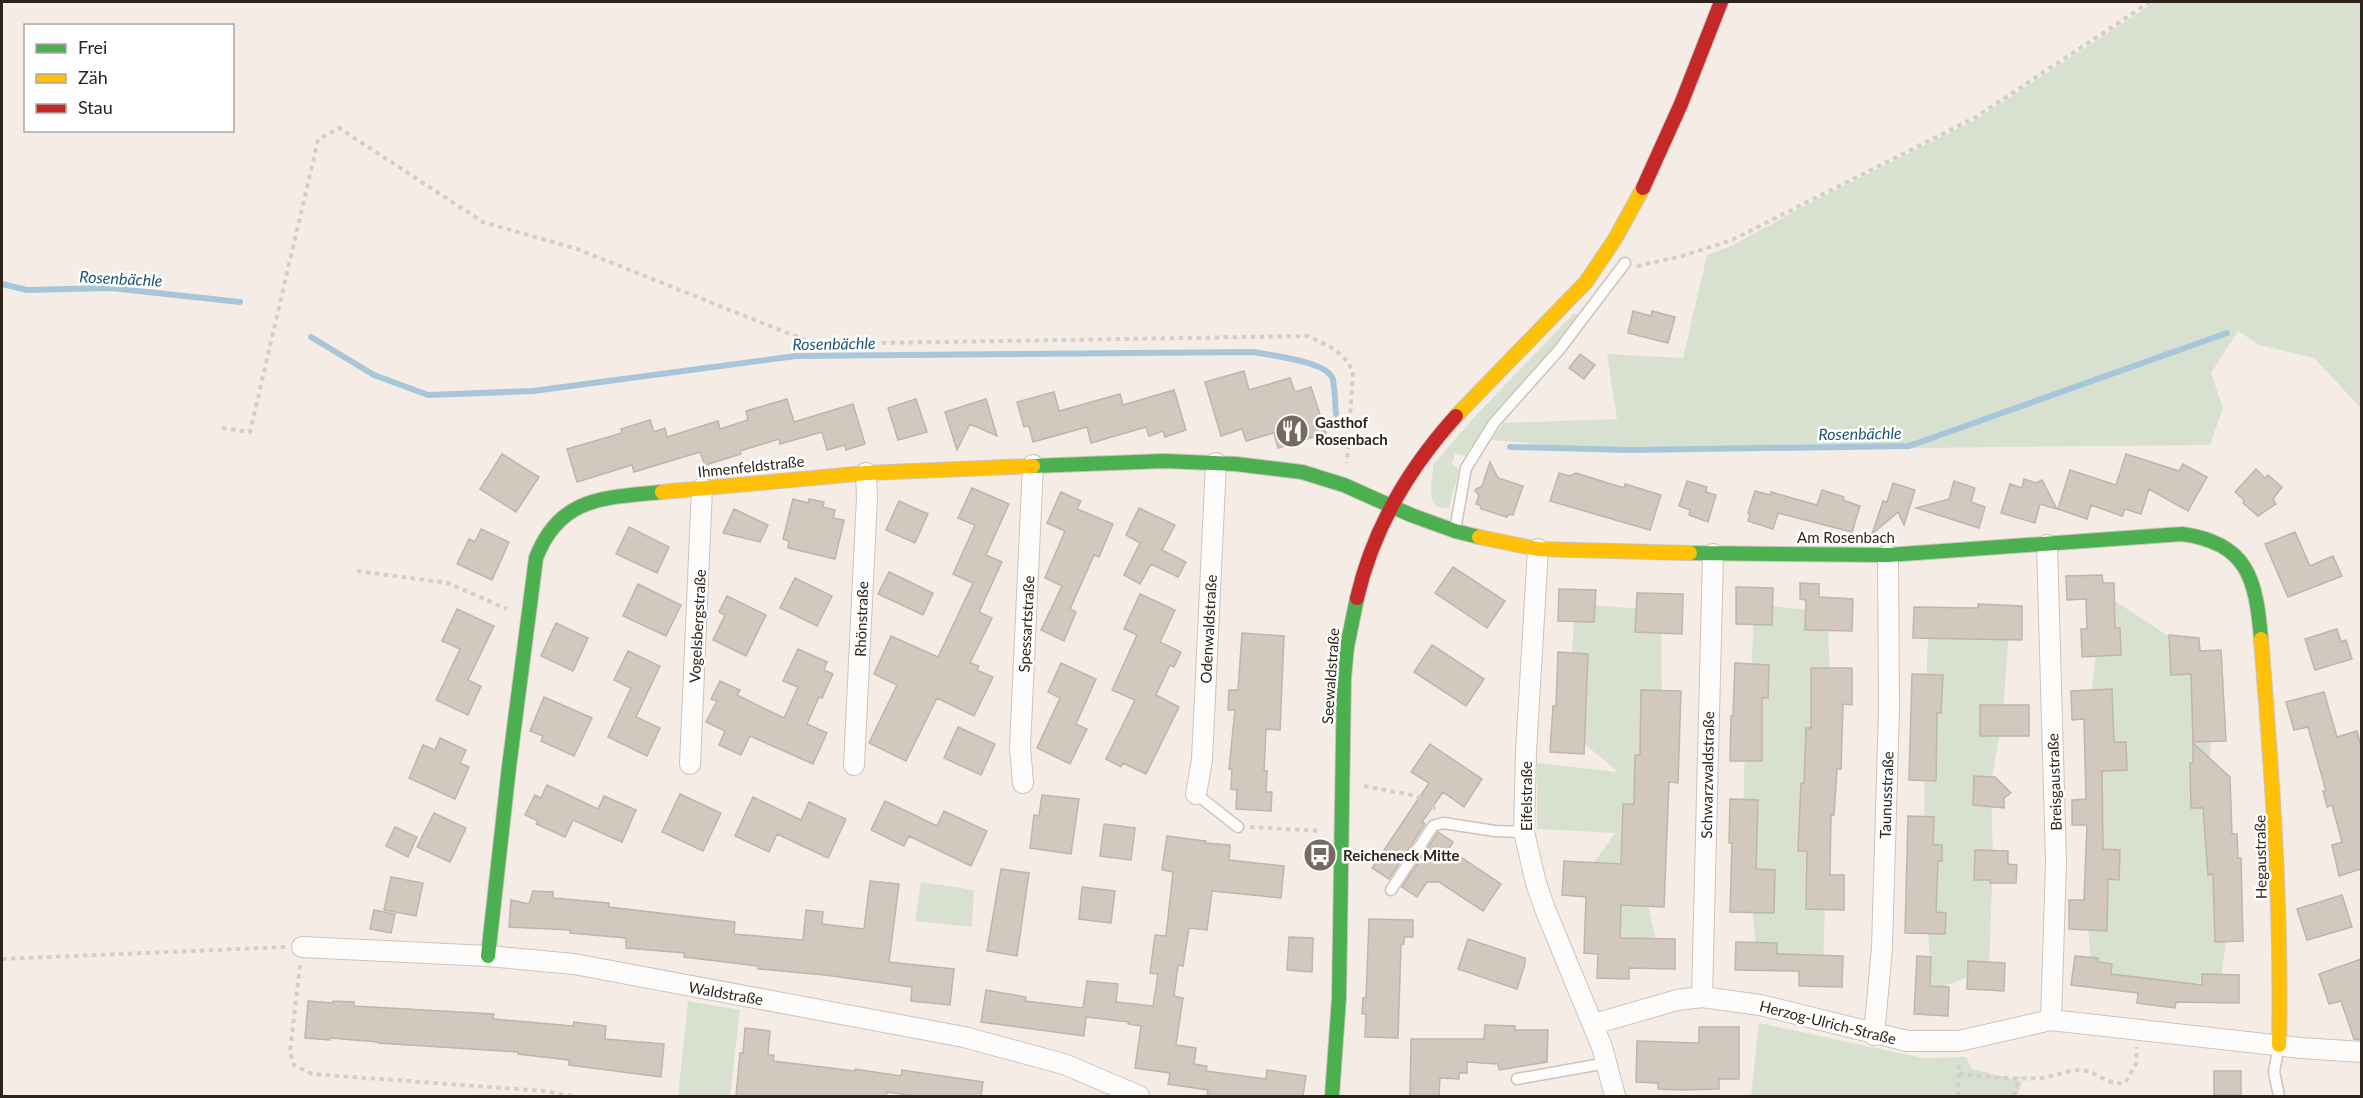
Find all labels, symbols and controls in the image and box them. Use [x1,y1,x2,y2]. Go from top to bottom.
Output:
legend [24,24,234,132]
text: Frei [78,36,107,58]
text: Zäh [78,66,108,88]
text: Stau [78,96,113,118]
water label: Rosenbächle [79,266,163,290]
water label: Rosenbächle [792,333,876,353]
restaurant icon: Gasthof Rosenbach [1274,413,1310,449]
place label: Gasthof Rosenbach [1315,413,1388,448]
water label: Rosenbächle [1818,423,1902,443]
street label: Ihmenfeldstraße [697,451,805,481]
street label: Am Rosenbach [1797,528,1895,546]
street label: Vogelsbergstraße [685,569,709,683]
street label: Odenwaldstraße [1196,574,1220,684]
street label: Spessartstraße [1014,575,1038,673]
street label: Rhönstraße [851,581,871,657]
street label: Seewaldstraße [1318,627,1342,725]
street label: Schwarzwaldstraße [1697,711,1717,839]
street label: Breisgaustraße [2043,733,2065,831]
street label: Taunusstraße [1875,751,1897,839]
street label: Eifelstraße [1517,761,1535,831]
street label: Hegaustraße [2250,815,2270,899]
bus stop icon: Reicheneck Mitte [1302,837,1338,873]
place label: Reicheneck Mitte [1343,846,1459,864]
street label: Waldstraße [687,978,765,1008]
street label: Herzog-Ulrich-Straße [1758,996,1898,1048]

